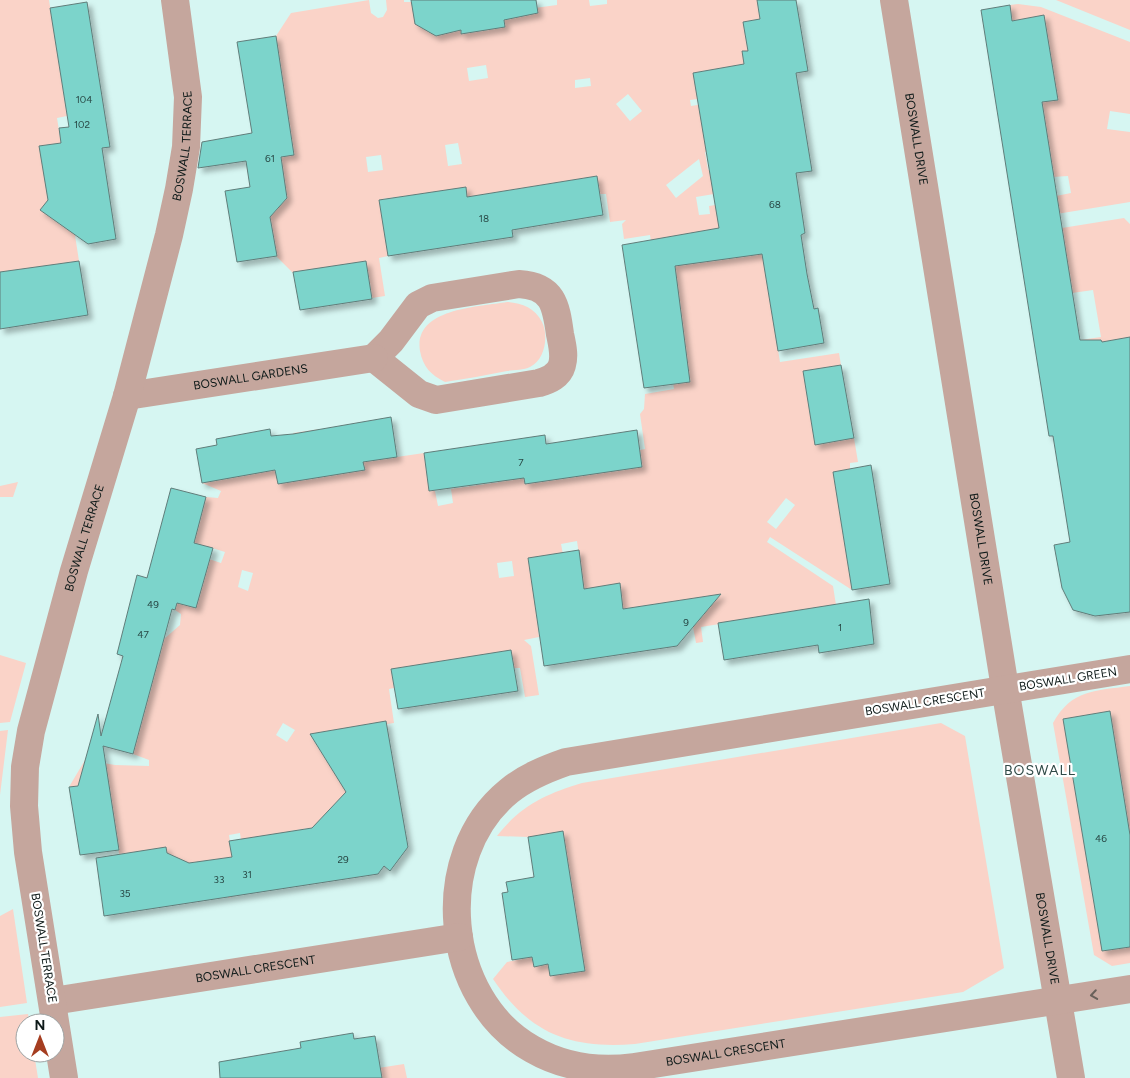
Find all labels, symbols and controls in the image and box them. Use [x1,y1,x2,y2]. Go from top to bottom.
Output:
street label: BOSWALL TERRACE [170,90,195,202]
street label: BOSWALL DRIVE [902,92,931,186]
house number: 104 [76,93,92,106]
house number: 102 [74,118,90,131]
house number: 61 [265,152,275,165]
house number: 68 [769,198,781,211]
house number: 18 [479,212,489,225]
street label: BOSWALL GARDENS [192,361,309,393]
house number: 7 [518,456,524,469]
street label: BOSWALL TERRACE [62,482,107,593]
street label: BOSWALL DRIVE [967,492,995,586]
house number: 49 [147,598,159,611]
house number: 9 [683,616,689,629]
house number: 1 [838,621,842,634]
house number: 47 [137,628,149,641]
street label: BOSWALL GREEN [1018,664,1118,694]
street label: BOSWALL CRESCENT [864,686,986,718]
district label: BOSWALL [1004,762,1076,779]
house number: 46 [1095,832,1107,845]
house number: 29 [337,853,349,866]
house number: 31 [242,868,252,881]
house number: 33 [214,873,224,886]
house number: 35 [119,887,131,900]
street label: BOSWALL DRIVE [1033,891,1062,986]
street label: BOSWALL TERRACE [28,892,60,1004]
street label: BOSWALL CRESCENT [195,953,317,985]
one-way arrow [1090,989,1098,1000]
north arrow [15,1013,65,1063]
text: N [35,1017,45,1034]
street label: BOSWALL CRESCENT [665,1036,787,1069]

